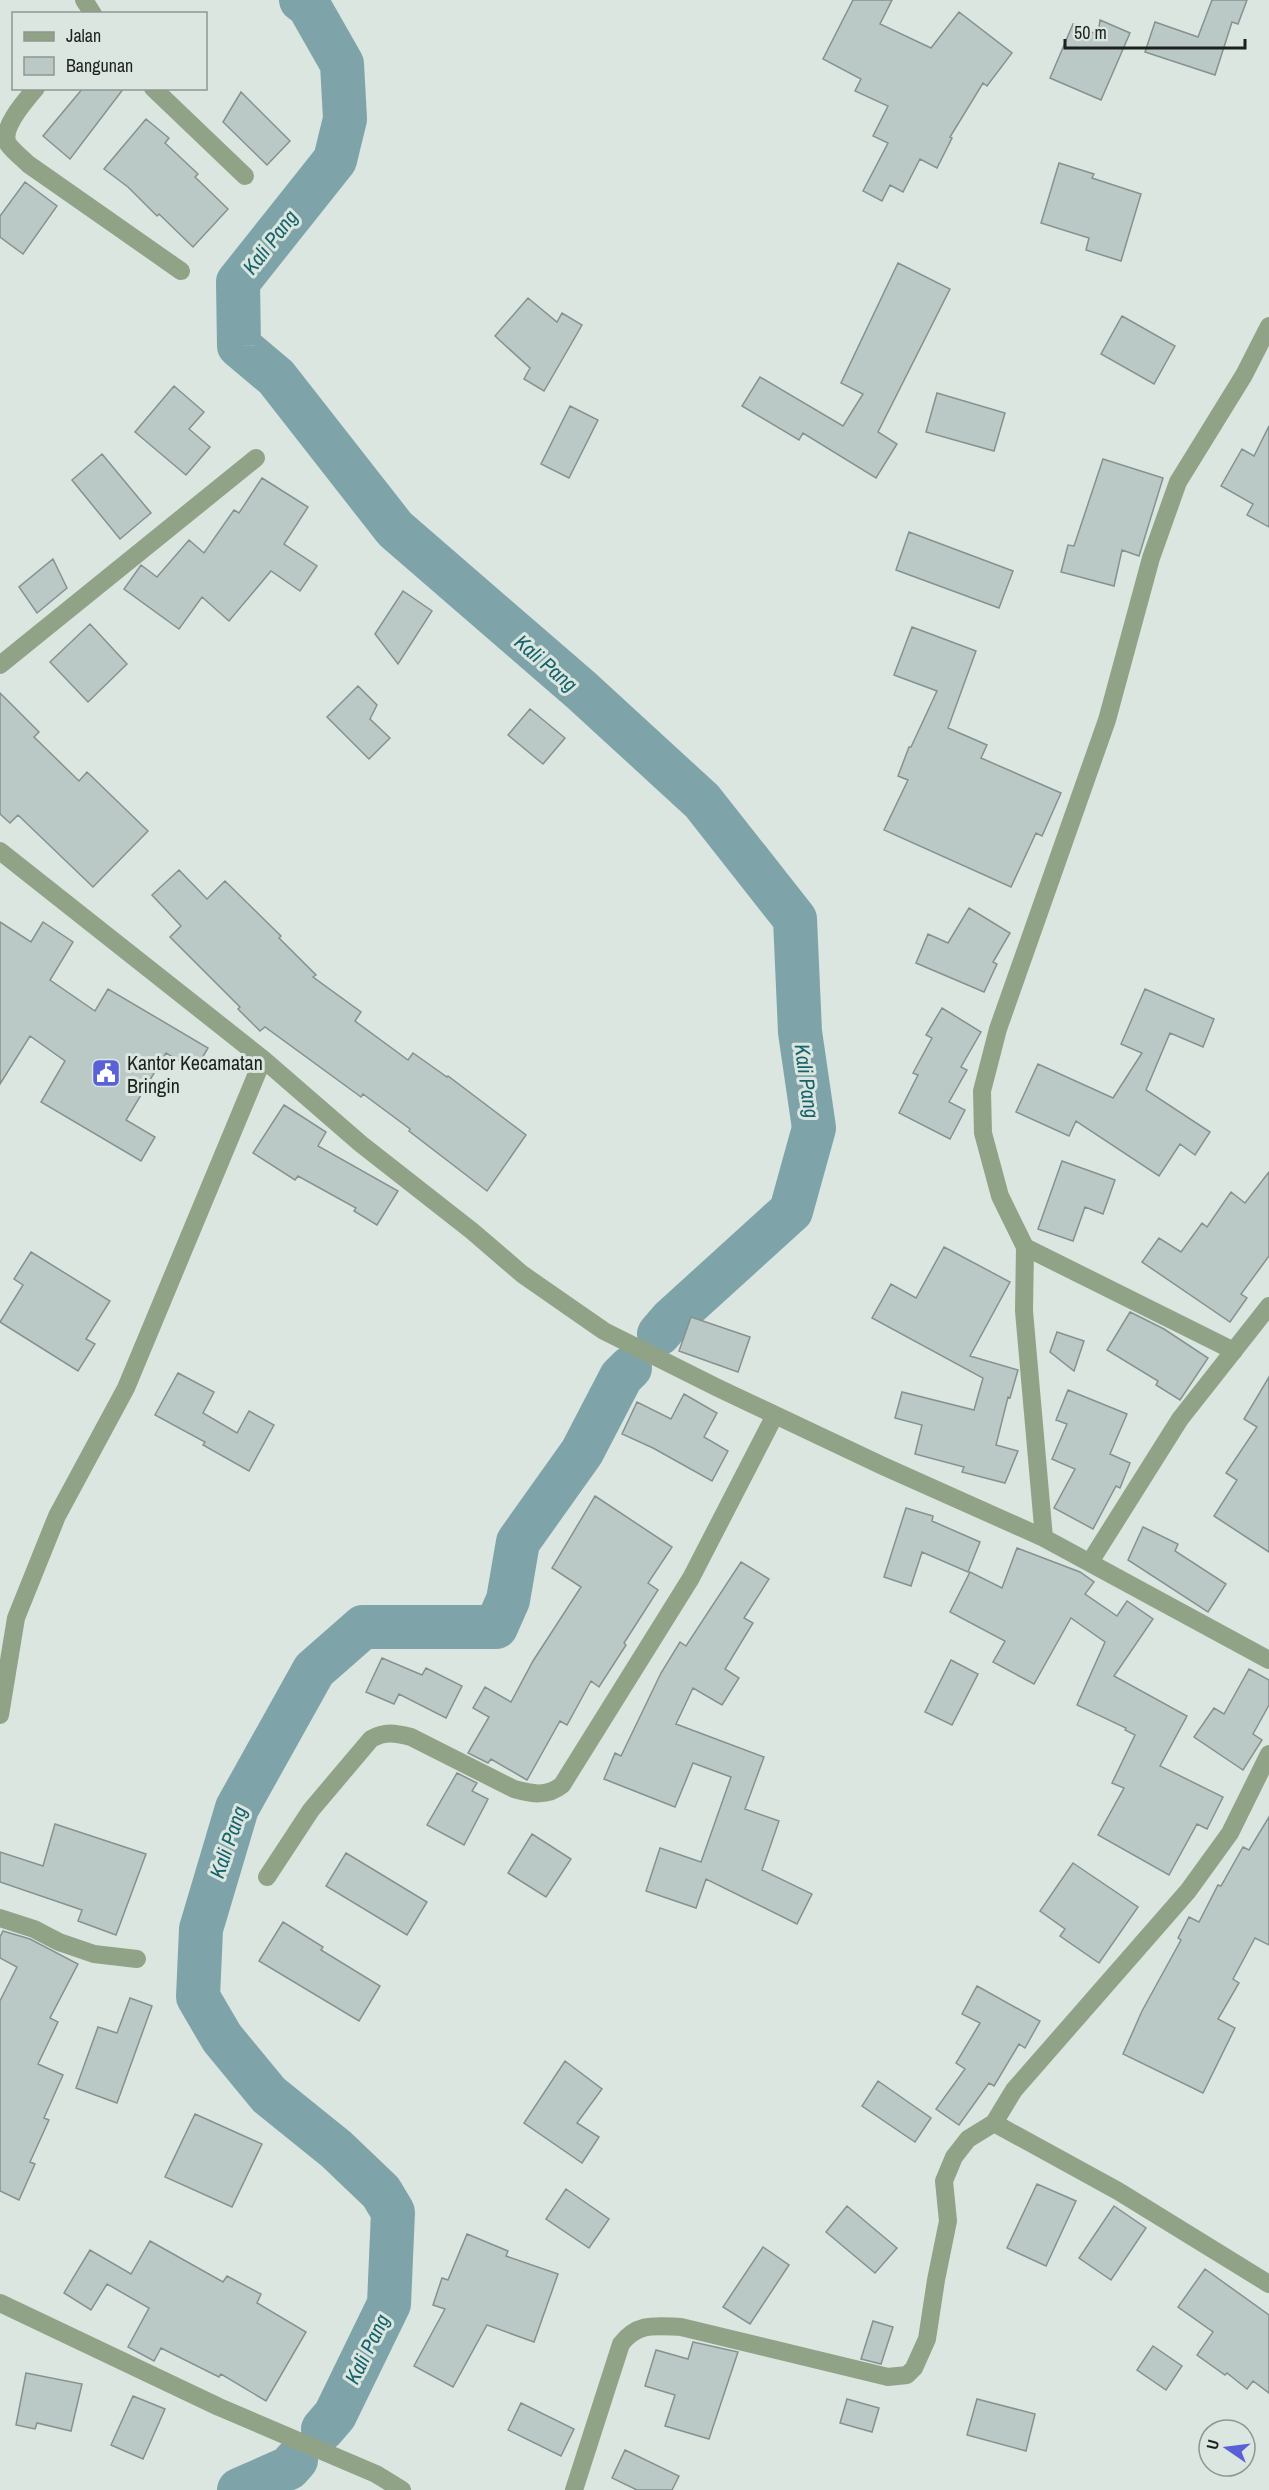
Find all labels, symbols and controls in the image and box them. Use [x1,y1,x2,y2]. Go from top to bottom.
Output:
legend [12,12,207,90]
scale bar [1065,12,1245,50]
text: 50 m [1074,20,1107,45]
text: Jalan [66,23,101,48]
text: Bangunan [66,53,133,78]
water label: Kali Pang [236,203,305,280]
water label: Kali Pang [508,628,584,699]
water label: Kali Pang [787,1042,827,1120]
place label: Kantor Kecamatan Bringin [127,1049,263,1099]
public building icon: Kantor Kecamatan Bringin [90,1057,122,1089]
water label: Kali Pang [202,1802,254,1882]
water label: Kali Pang [338,2309,397,2389]
north arrow [1197,2418,1257,2478]
text: U [1201,2437,1224,2452]

